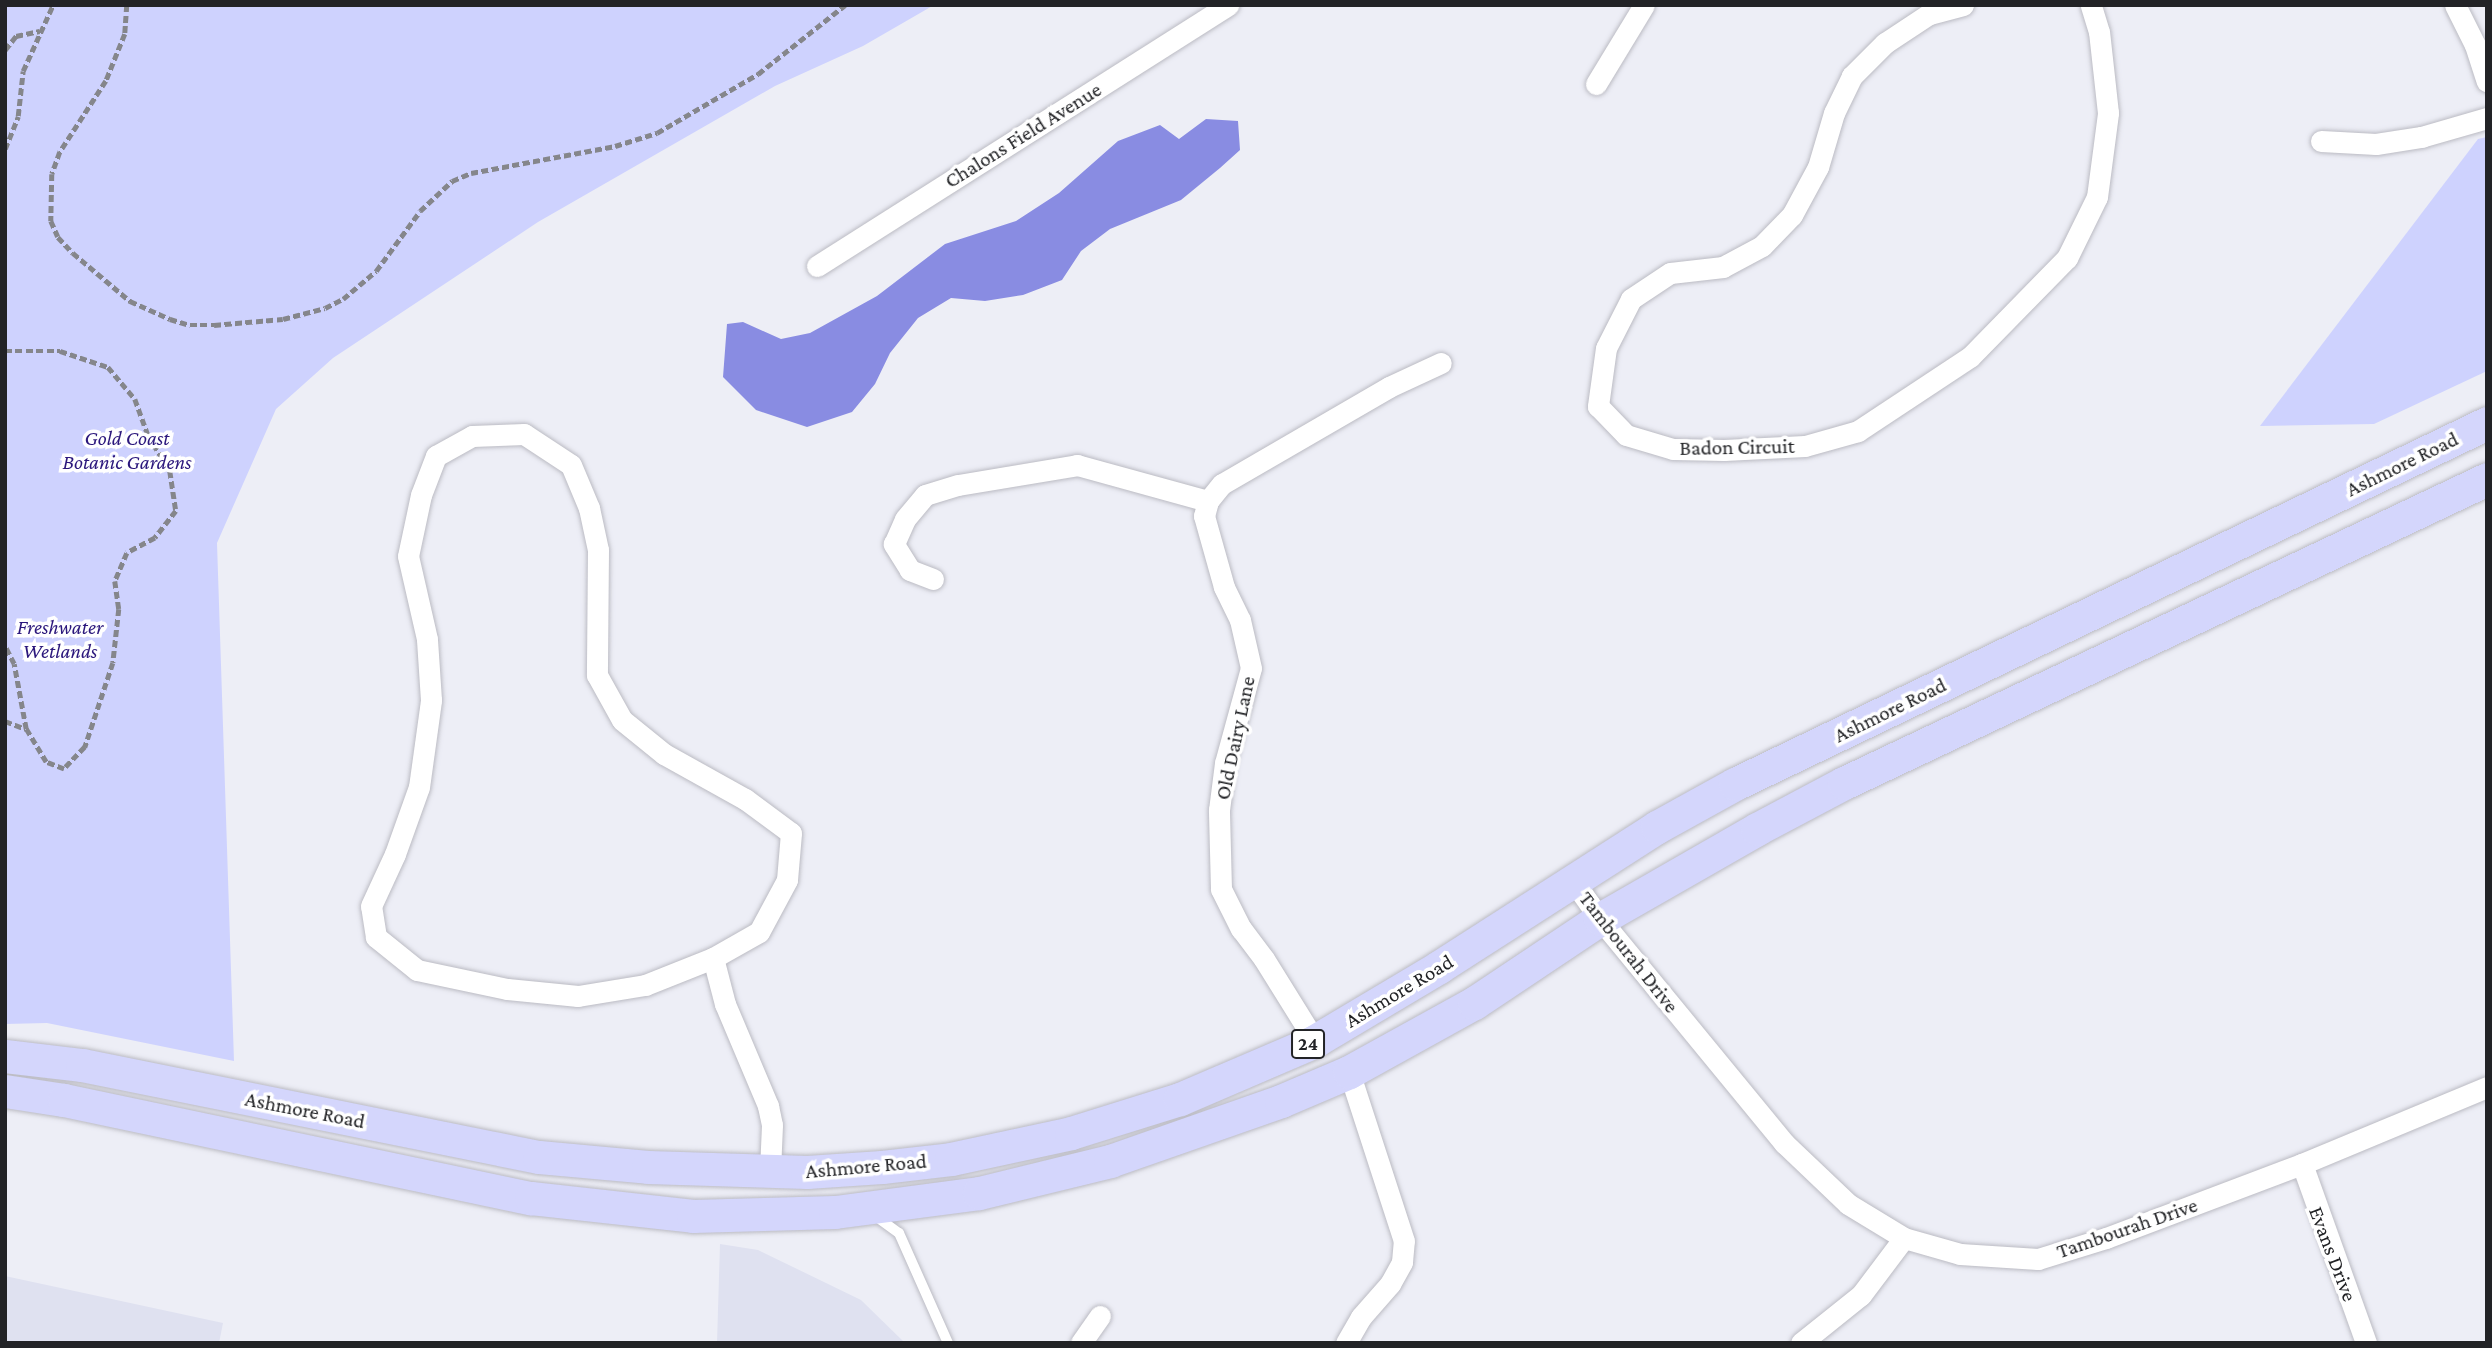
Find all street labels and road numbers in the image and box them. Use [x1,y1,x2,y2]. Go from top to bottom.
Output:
street label: Chalons Field Avenue [940,77,1106,193]
street label: Ashmore Road [2342,426,2462,502]
street label: Badon Circuit [1679,433,1795,461]
street label: Ashmore Road [1830,672,1950,748]
street label: Old Dairy Lane [1210,674,1260,802]
street label: Tambourah Drive [1574,886,1684,1018]
street label: Ashmore Road [1340,949,1458,1033]
road number: 24 [1290,1028,1326,1060]
street label: Ashmore Road [243,1086,367,1134]
street label: Ashmore Road [804,1148,928,1184]
street label: Tambourah Drive [2053,1192,2201,1264]
street label: Evans Drive [2303,1203,2363,1305]

